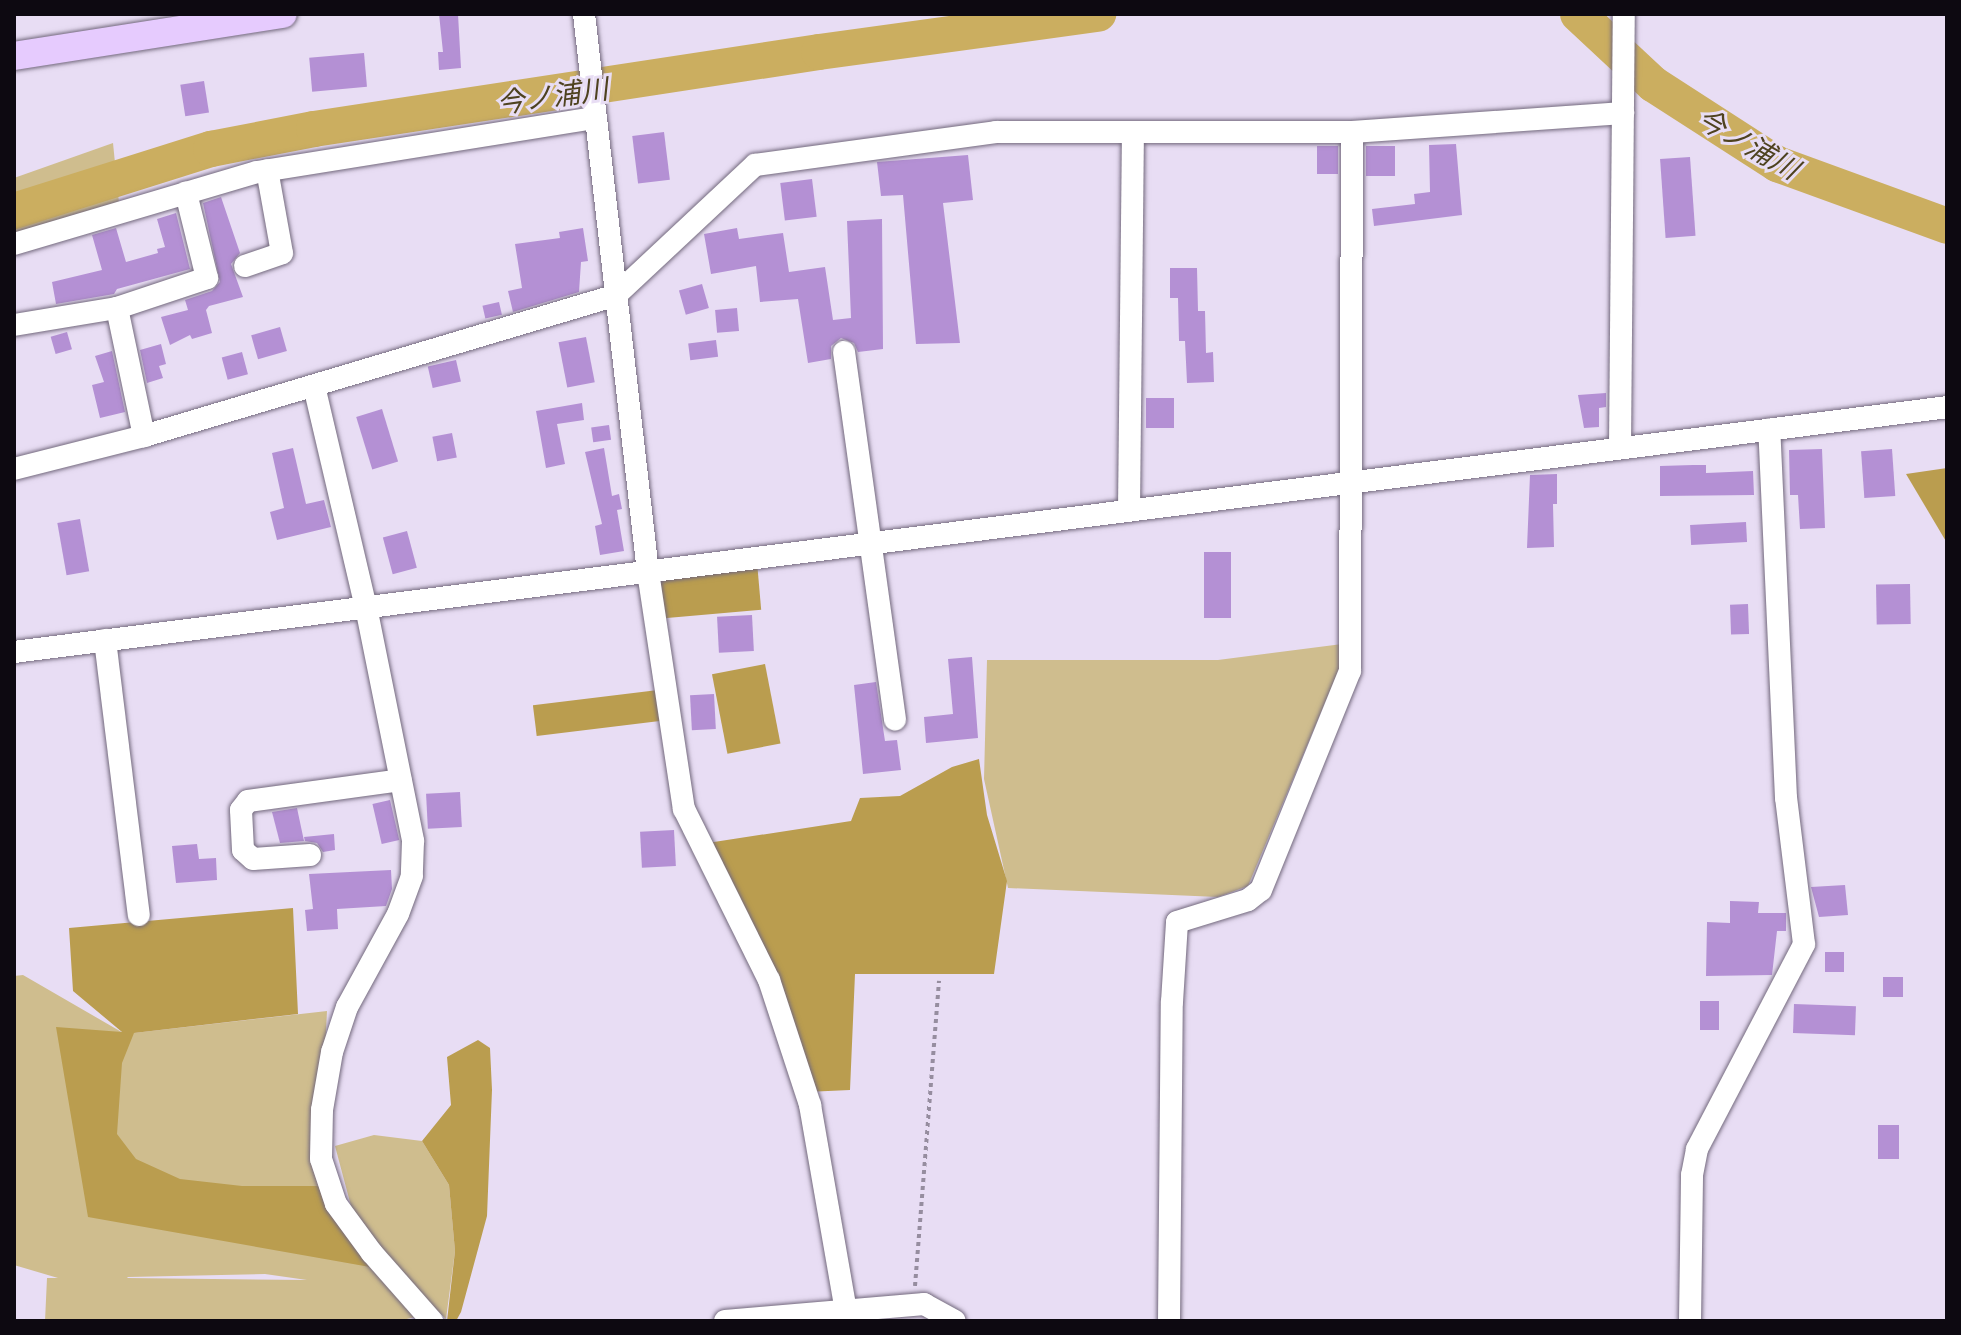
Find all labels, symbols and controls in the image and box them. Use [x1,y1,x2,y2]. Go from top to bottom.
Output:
water label: 今ノ浦川 [494,70,610,118]
water label: 今ノ浦川 [1692,99,1806,185]

